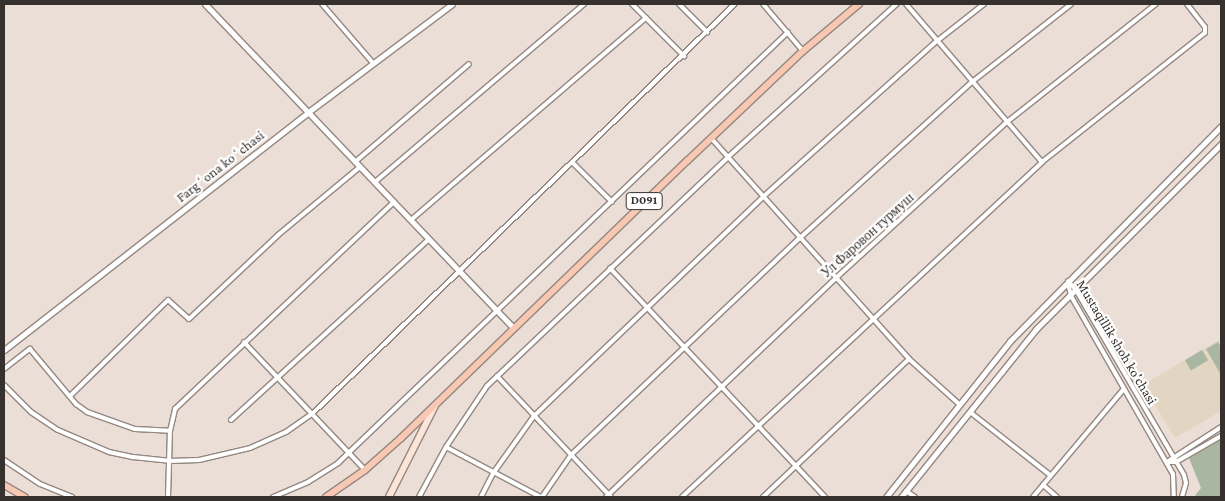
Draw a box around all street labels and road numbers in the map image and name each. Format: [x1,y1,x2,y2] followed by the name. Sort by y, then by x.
[173,126,267,206] street label: Fargʻona koʻchasi
[817,189,917,281] street label: Ул Фаровон турмуш
[625,192,663,210] road number: D091
[1073,277,1161,407] street label: Mustaqillik shoh ko'chasi

